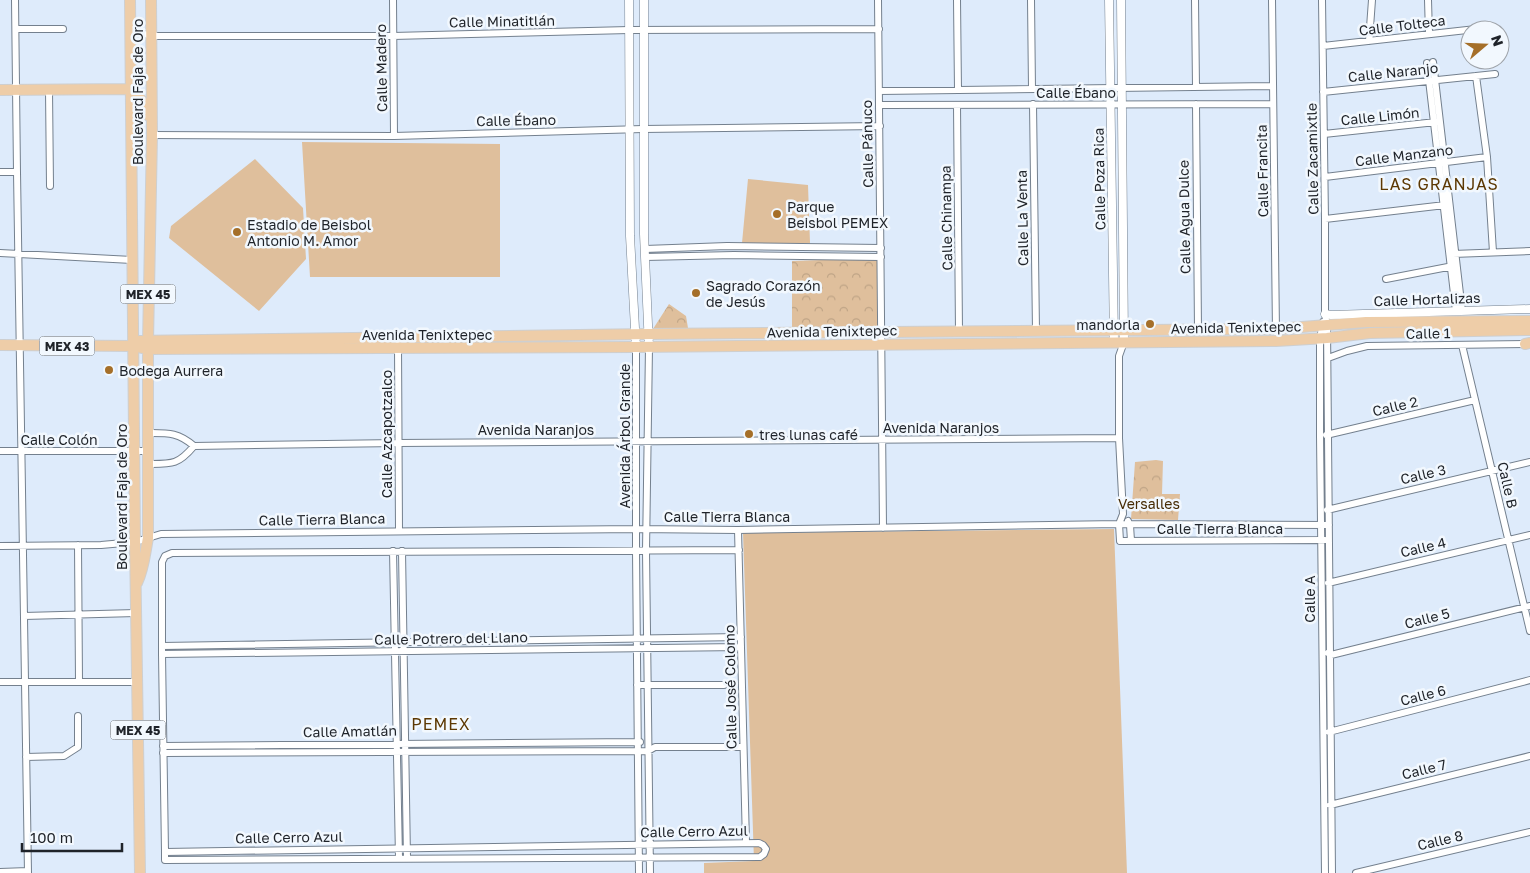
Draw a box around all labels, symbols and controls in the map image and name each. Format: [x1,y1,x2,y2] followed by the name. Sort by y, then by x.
[1358,11,1446,39] street label: Calle Tolteca
[449,12,555,30] street label: Calle Minatitlán
[129,19,146,165] street label: Boulevard Faja de Oro
[1460,20,1510,70] north arrow
[372,24,390,112] street label: Calle Madero
[1488,33,1508,48] text: N
[1347,59,1439,85] street label: Calle Naranjo
[1036,84,1116,101] street label: Calle Ébano
[858,100,876,188] street label: Calle Pánuco
[1303,103,1321,215] street label: Calle Zacamixtle
[1340,103,1420,129] street label: Calle Limón
[476,111,556,129] street label: Calle Ébano
[1253,124,1271,218] street label: Calle Francita
[1090,128,1108,230] street label: Calle Poza Rica
[1354,141,1454,169] street label: Calle Manzano
[1175,160,1193,274] street label: Calle Agua Dulce
[937,165,955,271] street label: Calle Chinampa
[1013,170,1031,266] street label: Calle La Venta
[1379,174,1499,194] district label: LAS GRANJAS
[787,198,888,231] place label: Parque Beisbol PEMEX
[771,208,783,220] marker: Parque Beisbol PEMEX
[247,216,371,249] place label: Estadio de Beisbol Antonio M. Amor
[231,226,243,238] marker: Estadio de Beisbol Antonio M. Amor
[706,277,821,310] place label: Sagrado Corazón de Jesús
[120,284,176,304] road number: MEX 45
[690,287,702,299] marker: Sagrado Corazón de Jesús
[1373,289,1481,309] street label: Calle Hortalizas
[1076,316,1140,333] place label: mandorla
[1171,317,1302,337] street label: Avenida Tenixtepec
[1144,318,1156,330] marker: mandorla
[767,321,898,341] street label: Avenida Tenixtepec
[1406,324,1451,342] street label: Calle 1
[362,326,493,343] street label: Avenida Tenixtepec
[40,336,94,356] road number: MEX 43
[119,362,223,379] place label: Bodega Aurrera
[103,364,115,376] marker: Bodega Aurrera
[616,364,633,508] street label: Avenida Árbol Grande
[378,370,395,498] street label: Calle Azcapotzalco
[1371,393,1419,419] street label: Calle 2
[883,419,999,436] street label: Avenida Naranjos
[478,421,594,438] street label: Avenida Naranjos
[113,424,130,570] street label: Boulevard Faja de Oro
[759,426,858,443] place label: tres lunas café
[743,428,755,440] marker: tres lunas café
[20,431,98,448] street label: Calle Colón
[1494,460,1522,510] street label: Calle B
[1399,461,1447,487] street label: Calle 3
[1118,495,1180,512] park label: Versalles
[664,508,790,525] street label: Calle Tierra Blanca
[259,509,385,529] street label: Calle Tierra Blanca
[1157,520,1283,537] street label: Calle Tierra Blanca
[1398,533,1448,561] street label: Calle 4
[1301,575,1318,623] street label: Calle A
[1403,604,1451,632] street label: Calle 5
[720,625,740,749] street label: Calle José Colomo
[374,628,528,648] street label: Calle Potrero del Llano
[1398,681,1448,709] street label: Calle 6
[411,714,471,734] district label: PEMEX
[110,720,166,740] road number: MEX 45
[303,722,397,740] street label: Calle Amatlán
[1400,755,1448,783] street label: Calle 7
[22,820,122,852] scale bar
[640,822,748,840] street label: Calle Cerro Azul
[1415,826,1465,854] street label: Calle 8
[30,828,73,846] text: 100 m
[235,828,343,846] street label: Calle Cerro Azul

